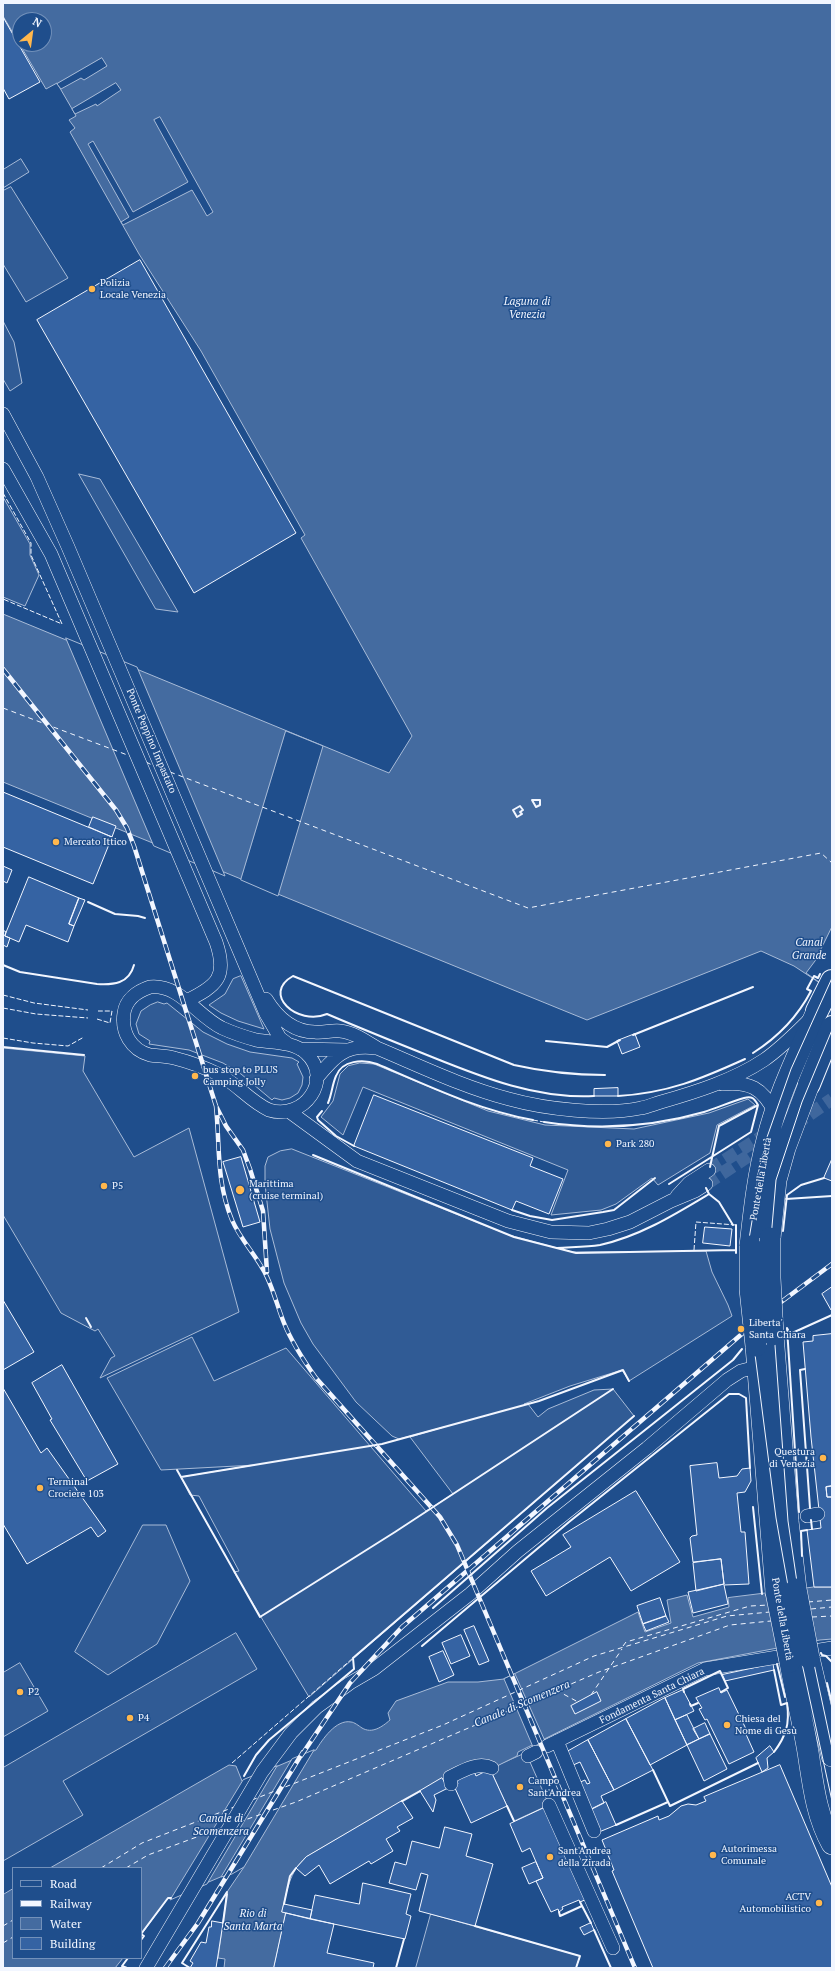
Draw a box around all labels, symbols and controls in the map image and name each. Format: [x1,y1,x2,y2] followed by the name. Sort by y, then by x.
[12,12,52,52] north arrow
[30,14,44,31] text: N
[100,277,166,300] place label: Polizia Locale Venezia
[87,284,97,294] marker: Polizia Locale Venezia
[504,295,550,321] water label: Laguna di Venezia
[124,687,178,795] street label: Ponte Peppino Impastato
[64,836,127,848] place label: Mercato Ittico
[51,837,61,847] marker: Mercato Ittico
[792,936,826,962] water label: Canal Grande
[203,1064,278,1088] place label: bus stop to PLUS Camping Jolly
[190,1071,200,1081] marker: bus stop to PLUS Camping Jolly
[748,1137,774,1221] street label: Ponte della Libertà
[616,1138,654,1150] place label: Park 280
[603,1139,613,1149] marker: Park 280
[249,1178,323,1202] place label: Marittima (cruise terminal)
[112,1180,123,1192] place label: P5
[99,1181,109,1191] marker: P5
[234,1184,246,1196] marker: Marittima (cruise terminal)
[749,1317,806,1340] place label: Liberta' Santa Chiara
[736,1324,746,1334] marker: Liberta' Santa Chiara
[769,1446,815,1470] place label: Questura di Venezia
[818,1453,828,1463] marker: Questura di Venezia
[48,1476,104,1500] place label: Terminal Crociere 103
[35,1483,45,1493] marker: Terminal Crociere 103
[769,1577,795,1661] street label: Ponte della Libertà
[598,1665,706,1727] street label: Fondamenta Santa Chiara
[472,1678,572,1730] water label: Canale di Scomenzera
[28,1686,39,1698] place label: P2
[15,1687,25,1697] marker: P2
[138,1712,149,1724] place label: P4
[125,1713,135,1723] marker: P4
[735,1713,797,1736] place label: Chiesa del Nome di Gesù
[722,1720,732,1730] marker: Chiesa del Nome di Gesù
[528,1775,581,1798] place label: Campo Sant'Andrea
[515,1782,525,1792] marker: Campo Sant'Andrea
[193,1812,249,1838] water label: Canale di Scomenzera
[721,1843,777,1866] place label: Autorimessa Comunale
[558,1845,611,1868] place label: Sant'Andrea della Zirada
[708,1850,718,1860] marker: Autorimessa Comunale
[545,1852,555,1862] marker: Sant'Andrea della Zirada
[12,1867,142,1959] legend
[50,1876,77,1891] text: Road
[739,1891,811,1914] place label: ACTV Automobilistico
[50,1896,92,1911] text: Railway
[814,1898,824,1908] marker: ACTV Automobilistico
[223,1907,283,1933] water label: Rio di Santa Marta
[50,1916,82,1931] text: Water
[50,1936,95,1951] text: Building

